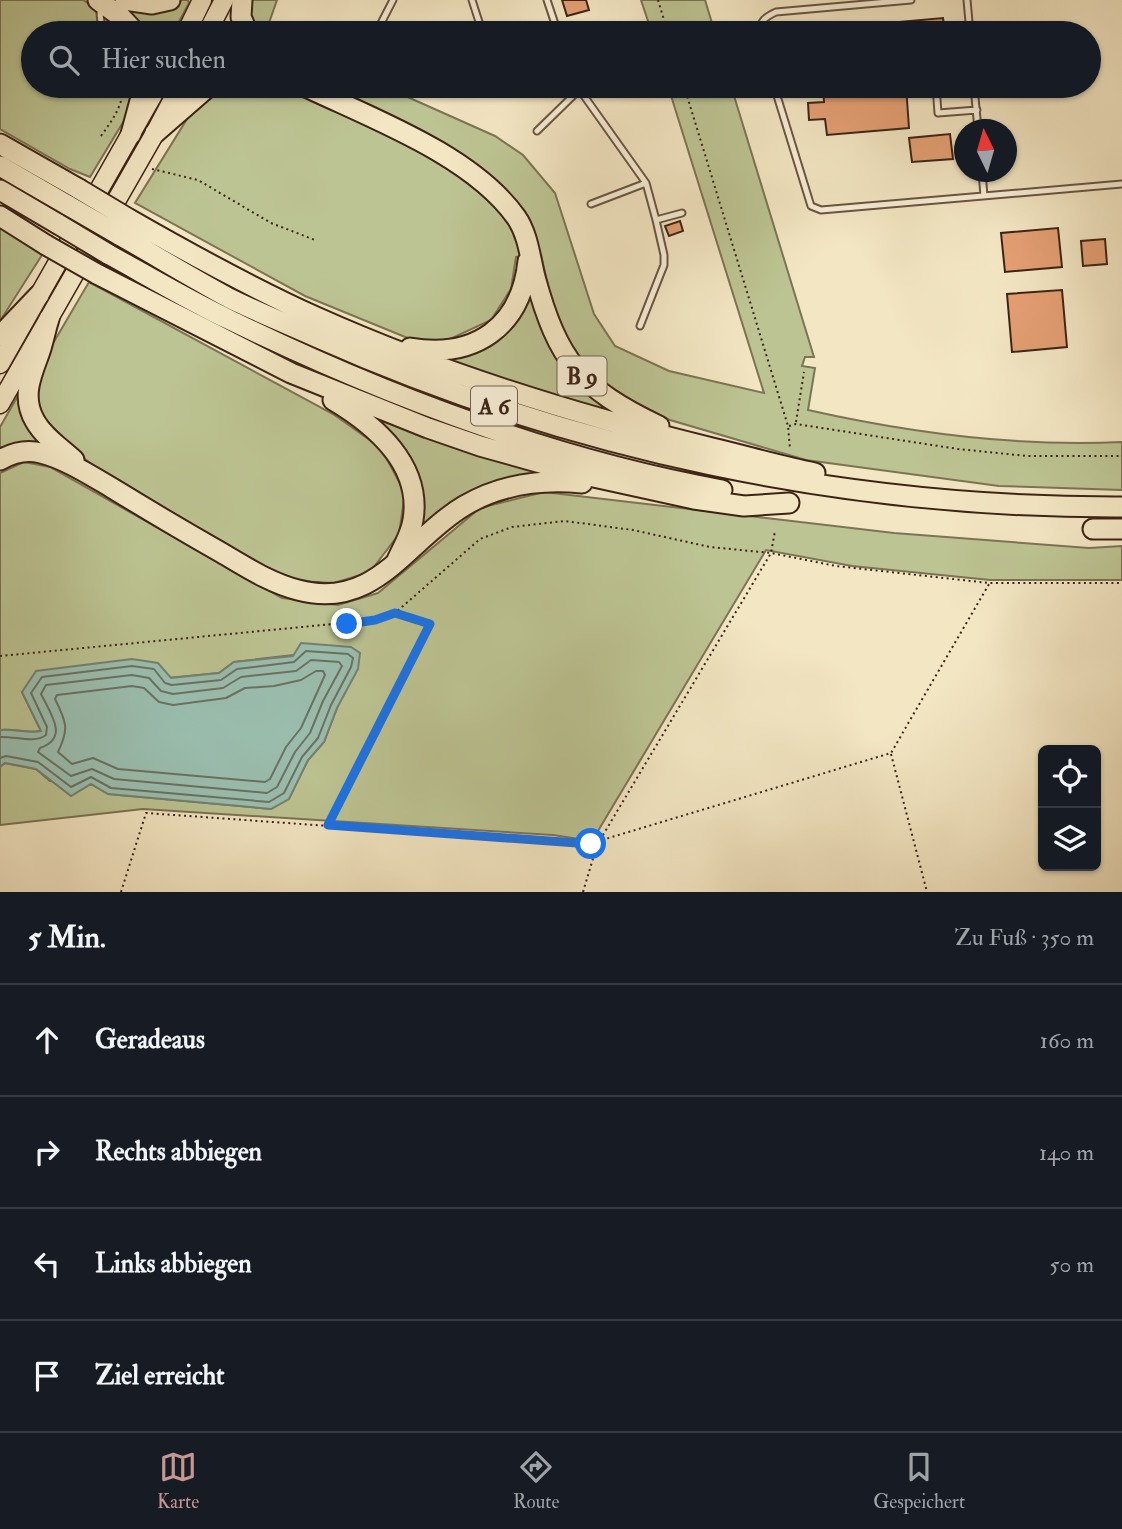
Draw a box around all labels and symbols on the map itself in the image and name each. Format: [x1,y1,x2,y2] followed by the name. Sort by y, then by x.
[954,119,1017,182] north arrow
[558,356,606,396] road number: B 9
[471,386,517,426] road number: A 6
[331,608,362,639] route end
[575,828,606,859] route start

